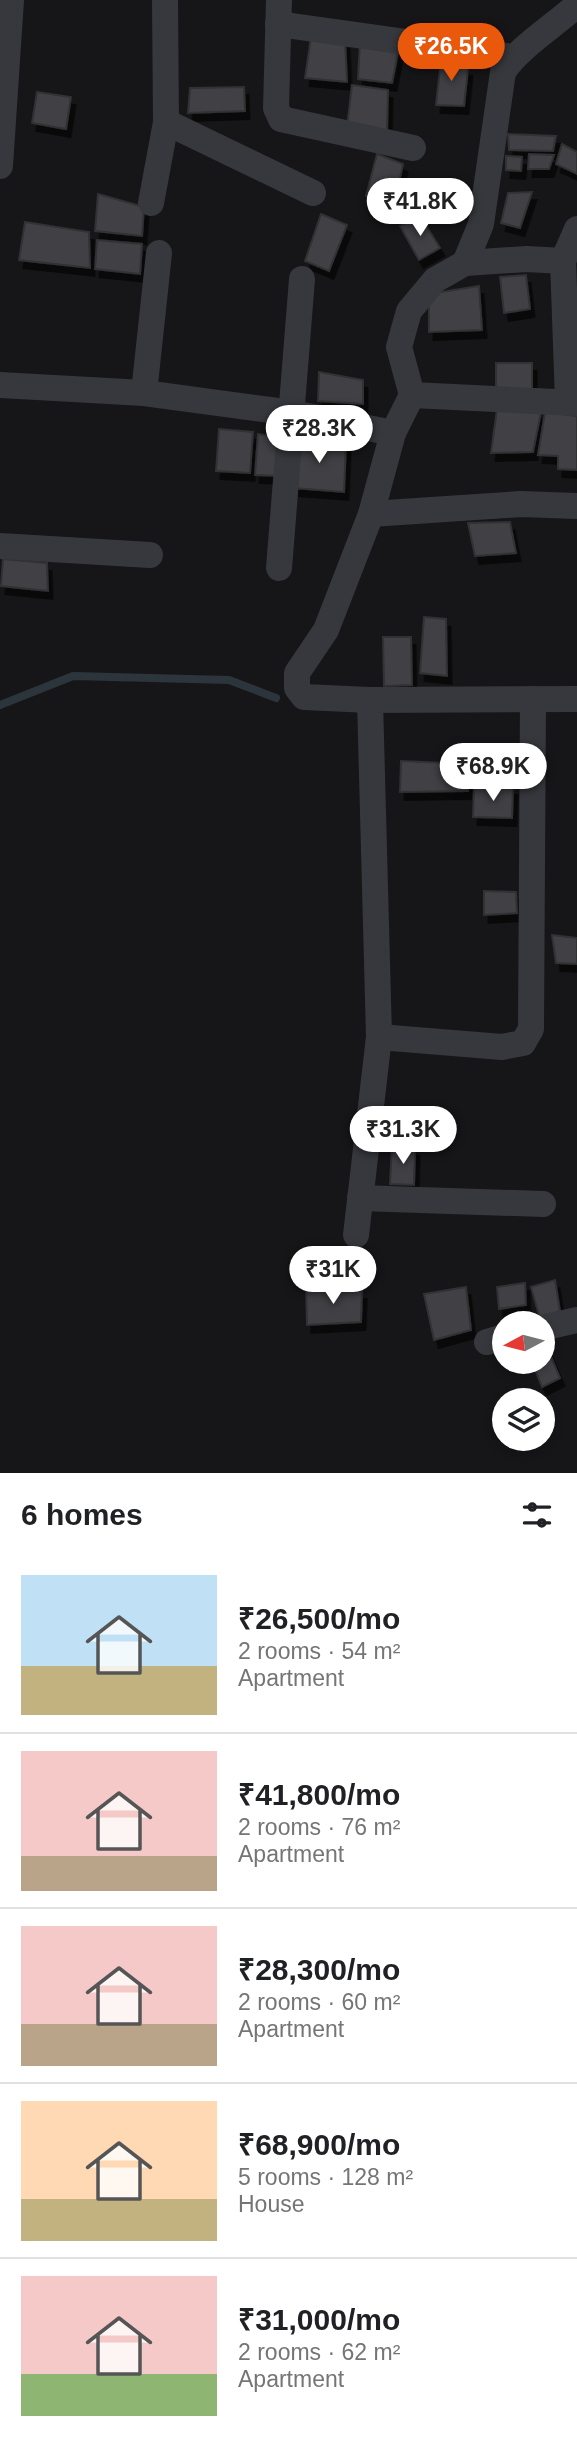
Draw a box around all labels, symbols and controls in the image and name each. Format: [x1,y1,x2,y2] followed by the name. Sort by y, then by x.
[394,24,508,83] pin: ₹26.5K
[414,33,488,59] text: ₹26.5K
[363,178,477,238] pin: ₹41.8K
[383,188,457,214] text: ₹41.8K
[262,406,376,465] pin: ₹28.3K
[282,415,356,441] text: ₹28.3K
[436,744,550,803] pin: ₹68.9K
[456,753,530,779] text: ₹68.9K
[346,1106,460,1166] pin: ₹31.3K
[366,1116,440,1142] text: ₹31.3K
[292,1246,374,1306] pin: ₹31K
[305,1256,361,1282] text: ₹31K
[492,1311,555,1374] north arrow
[492,1311,555,1451] map controls
[492,1388,555,1451] button: layers
[518,1496,556,1534] icon: filters
[21,1498,143,1531] text: 6 homes
[238,1602,400,1635] text: ₹26,500/mo
[77,1603,161,1687] icon: home
[238,1638,400,1664] text: 2 rooms · 54 m²
[238,1665,344,1691] text: Apartment
[238,1778,400,1811] text: ₹41,800/mo
[77,1779,161,1863] icon: home
[238,1814,400,1840] text: 2 rooms · 76 m²
[238,1841,344,1867] text: Apartment
[238,1953,400,1986] text: ₹28,300/mo
[77,1954,161,2038] icon: home
[238,1989,400,2015] text: 2 rooms · 60 m²
[238,2016,344,2042] text: Apartment
[238,2128,400,2161] text: ₹68,900/mo
[77,2129,161,2213] icon: home
[238,2164,413,2190] text: 5 rooms · 128 m²
[238,2191,304,2217] text: House
[238,2303,400,2336] text: ₹31,000/mo
[77,2304,161,2388] icon: home
[238,2339,400,2365] text: 2 rooms · 62 m²
[238,2366,344,2392] text: Apartment

